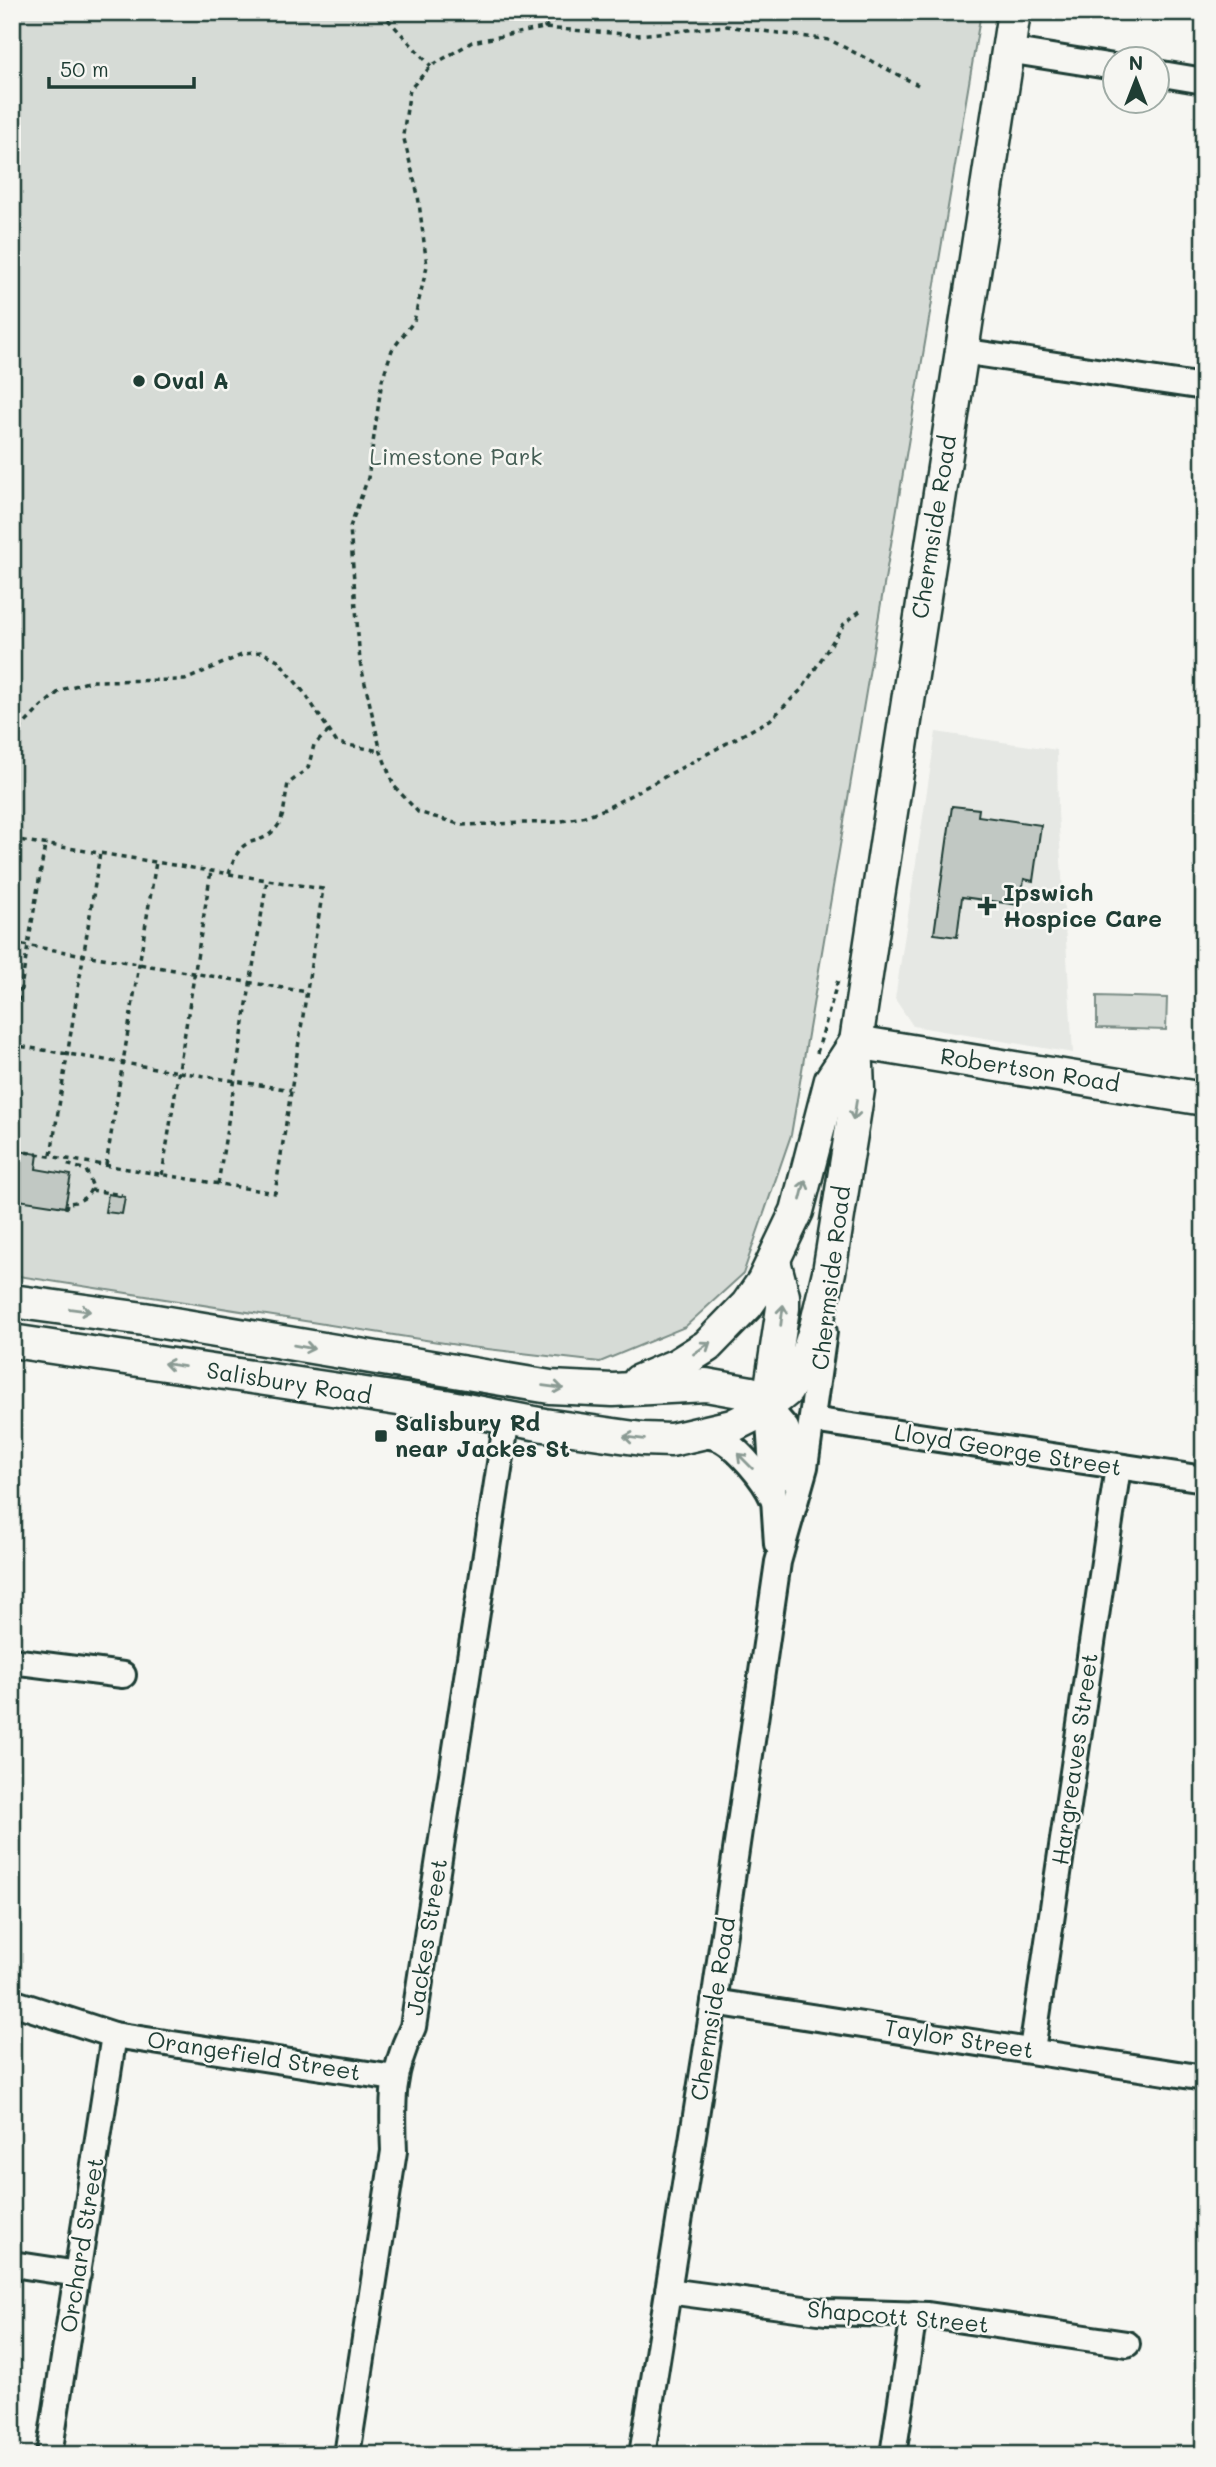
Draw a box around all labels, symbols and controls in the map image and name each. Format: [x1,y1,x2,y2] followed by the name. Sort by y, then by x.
[49,46,194,90] scale bar
[1100,46,1170,116] north arrow
[1129,50,1143,75] text: N
[60,55,109,82] text: 50 m
[153,365,229,395] place label: Oval A
[131,373,147,389] marker: Oval A
[904,433,962,621] street label: Chermside Road
[369,441,543,471] park label: Limestone Park
[1003,877,1162,933] place label: Ipswich Hospice Care
[977,896,997,916] marker: Ipswich Hospice Care
[938,1040,1122,1098] street label: Robertson Road
[848,1098,861,1121] one-way arrow
[797,1179,810,1201] one-way arrow
[804,1184,856,1372] street label: Chermside Road
[68,1304,91,1317] one-way arrow
[775,1305,788,1327] one-way arrow
[292,1340,315,1354] one-way arrow
[692,1341,711,1355] one-way arrow
[204,1354,374,1410] street label: Salisbury Road
[163,1358,185,1371] one-way arrow
[541,1381,564,1394] one-way arrow
[395,1407,570,1463] place label: Salisbury Rd near Jackes St
[892,1416,1124,1482] street label: Lloyd George Street
[373,1428,389,1444] marker: Salisbury Rd near Jackes St
[623,1431,645,1444] one-way arrow
[736,1453,753,1470] one-way arrow
[1044,1651,1104,1867] street label: Hargreaves Street
[399,1856,453,2018] street label: Jackes Street
[683,1915,741,2103] street label: Chermside Road
[882,2011,1036,2065] street label: Taylor Street
[145,2023,363,2087] street label: Orangefield Street
[52,2155,110,2335] street label: Orchard Street
[806,2293,990,2339] street label: Shapcott Street

